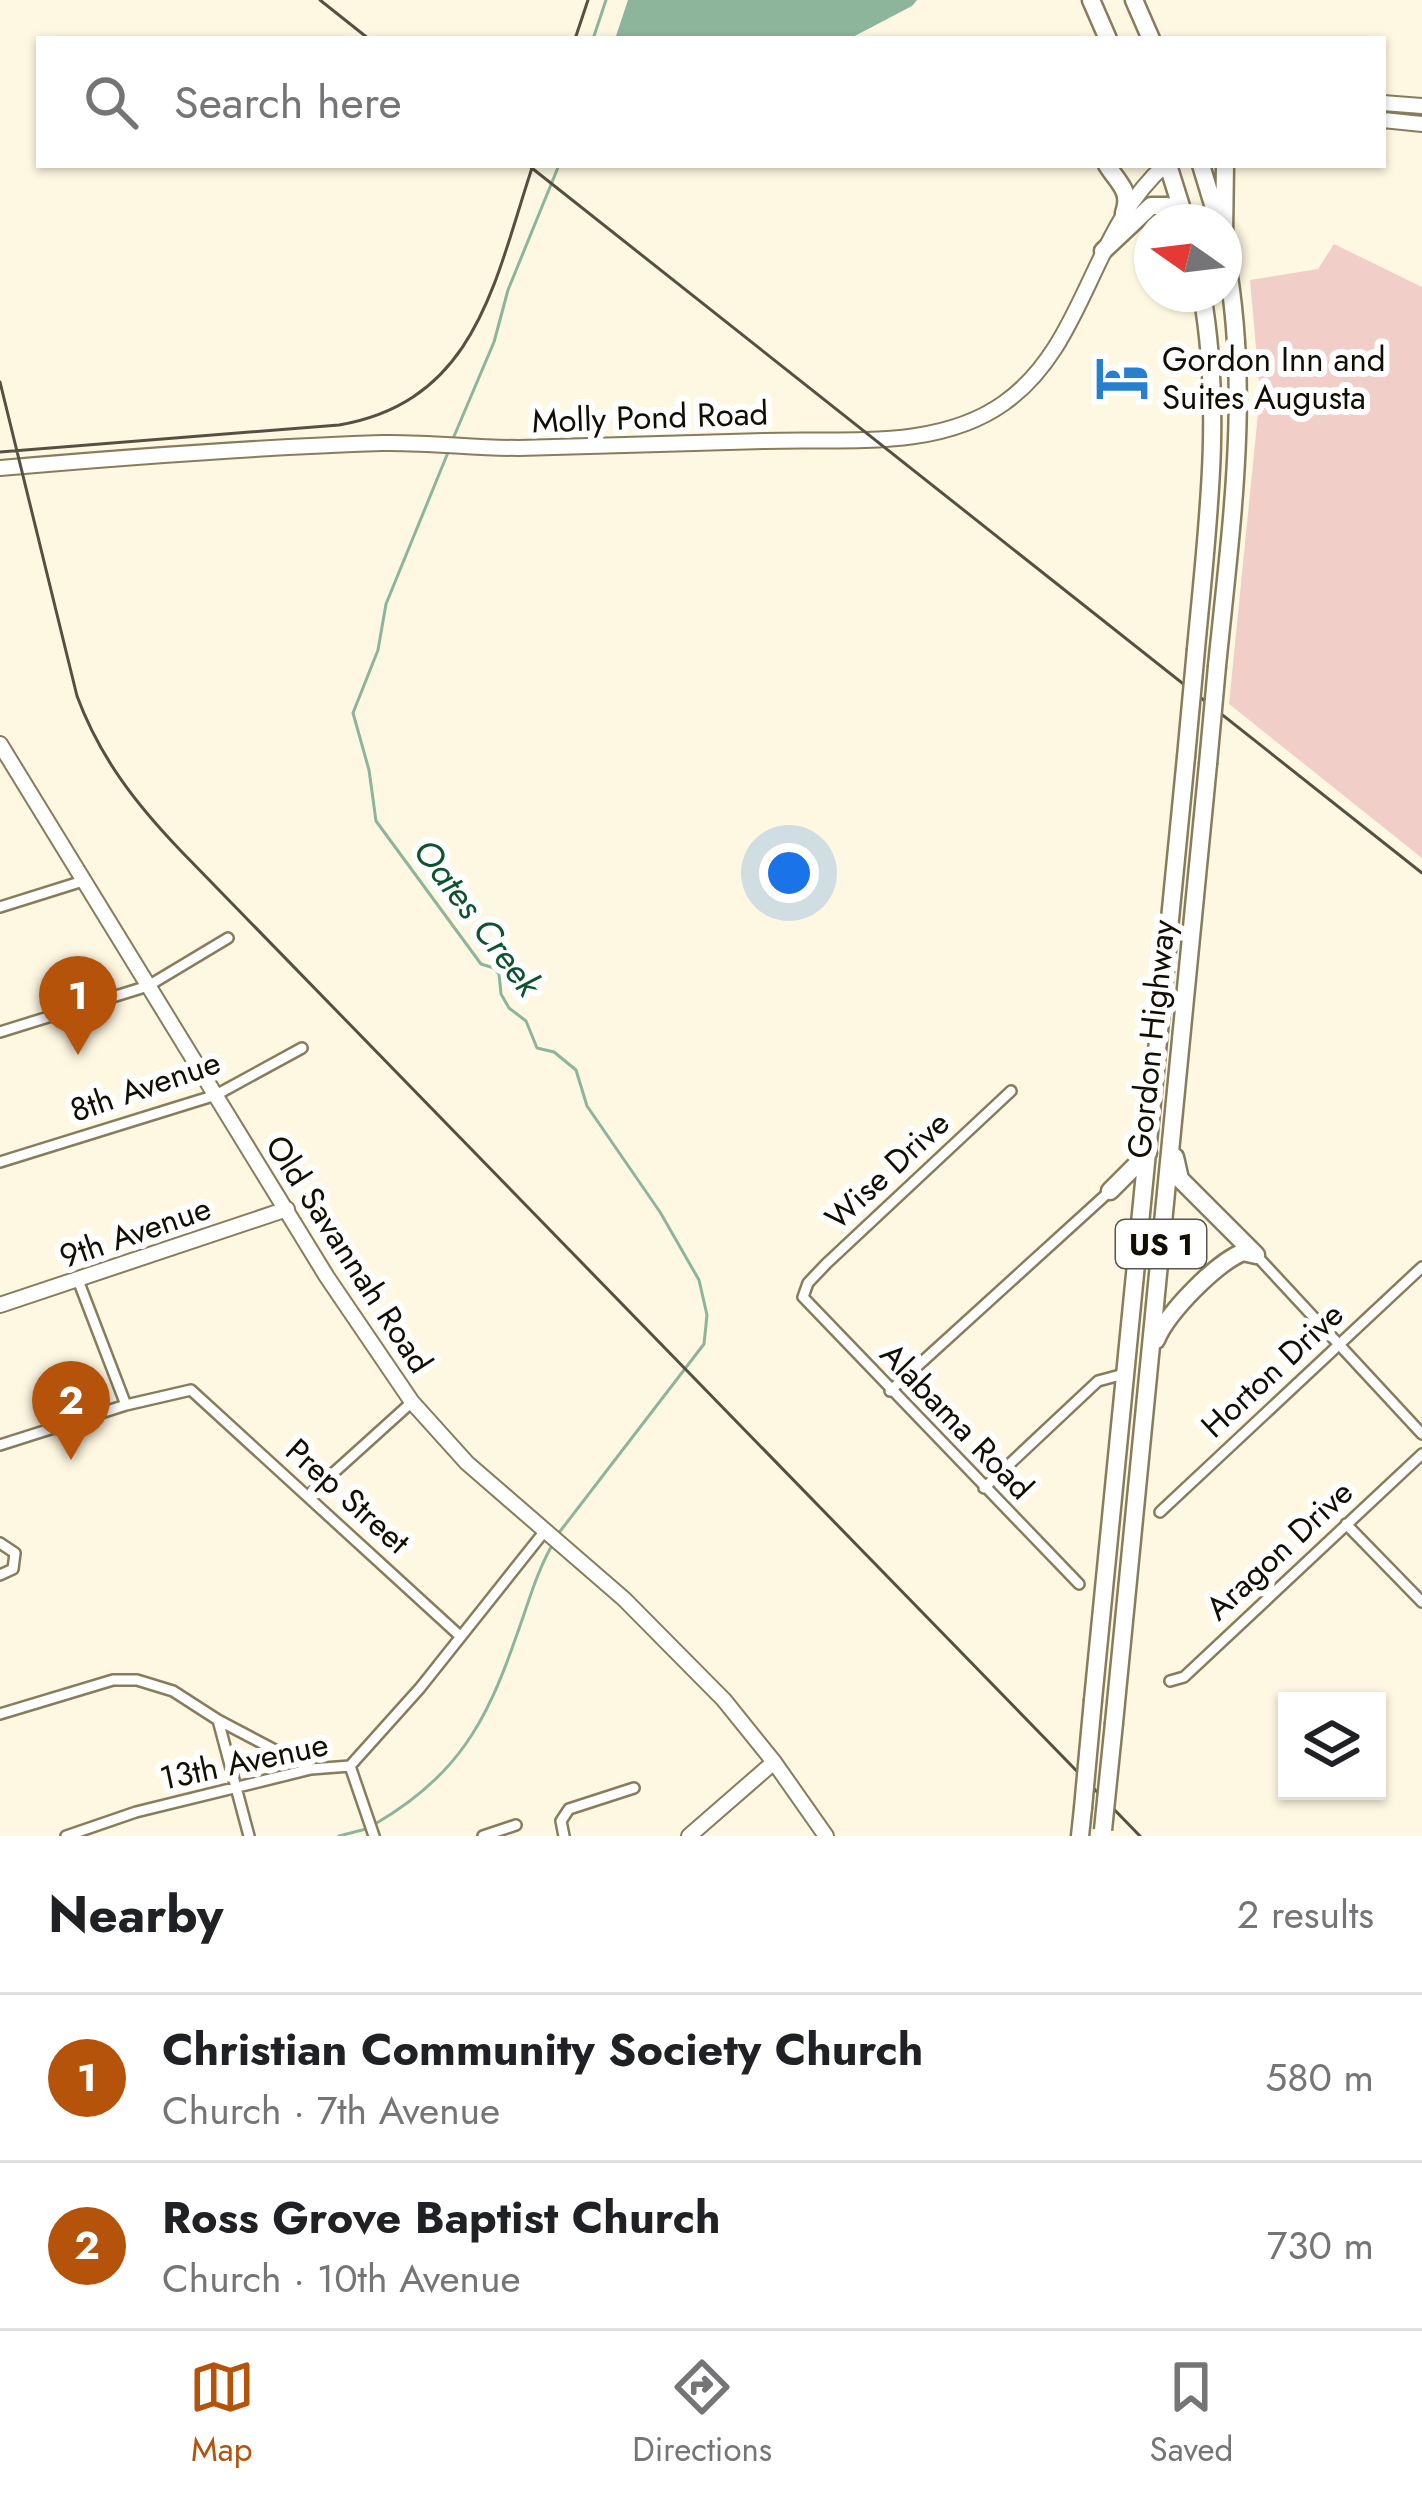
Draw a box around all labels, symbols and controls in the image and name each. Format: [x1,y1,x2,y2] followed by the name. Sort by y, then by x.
[36,36,1386,168] search box
[78,69,144,135] icon: search
[174,70,402,135] text: Search here
[1134,204,1242,312] north arrow
[1162,336,1386,421] place label: Gordon Inn and Suites Augusta
[1093,349,1151,407] hotel icon: Gordon Inn and Suites Augusta
[531,389,769,445] street label: Molly Pond Road
[401,827,556,1008] water label: Oates Creek
[759,843,819,903] your location
[1115,917,1187,1161] street label: Gordon Highway
[39,956,117,1055] pin: 1
[64,1038,226,1134] street label: 8th Avenue
[814,1100,960,1240] street label: Wise Drive
[254,1126,444,1382] street label: Old Savannah Road
[53,1184,217,1280] street label: 9th Avenue
[1116,1220,1206,1268] road number: US 1
[1190,1292,1354,1448] street label: Horton Drive
[870,1332,1044,1510] street label: Alabama Road
[32,1361,110,1460] pin: 2
[276,1427,421,1565] street label: Prep Street
[1195,1469,1363,1631] street label: Aragon Drive
[1278,1692,1386,1800] map controls
[1278,1692,1386,1800] button: layers
[156,1720,332,1802] street label: 13th Avenue
[48,1877,223,1951] text: Nearby
[1237,1886,1374,1943] text: 2 results
[162,2017,923,2082] text: Christian Community Society Church
[77,2049,97,2106] text: 1
[1265,2049,1374,2106] text: 580 m
[162,2082,500,2139] text: Church · 7th Avenue
[162,2185,721,2250] text: Ross Grove Baptist Church
[74,2217,100,2274] text: 2
[1267,2217,1374,2274] text: 730 m
[162,2250,521,2307] text: Church · 10th Avenue
[189,2354,255,2473] tab: Map
[632,2354,772,2473] tab: Directions
[1150,2354,1233,2473] tab: Saved

